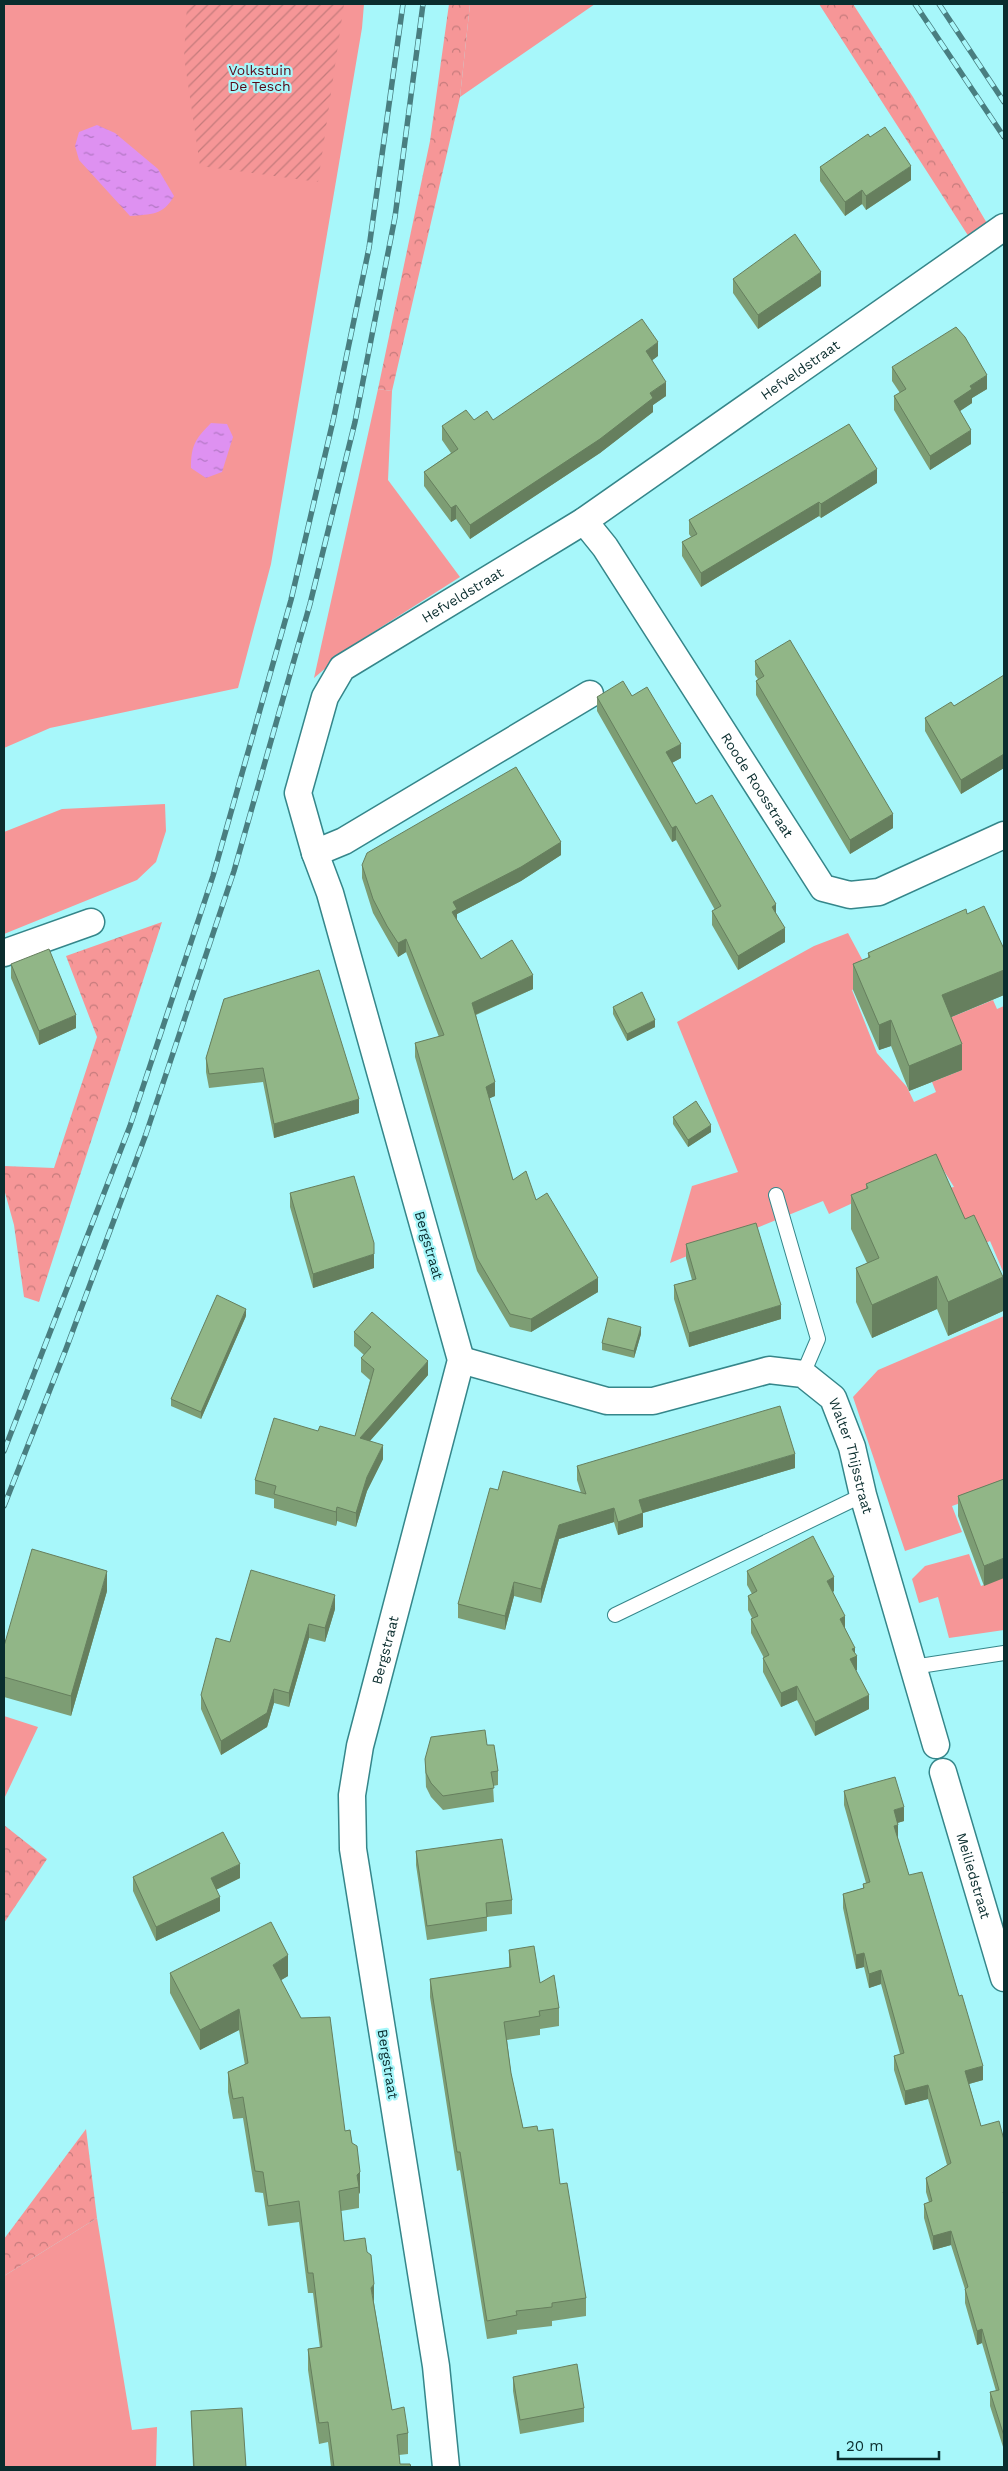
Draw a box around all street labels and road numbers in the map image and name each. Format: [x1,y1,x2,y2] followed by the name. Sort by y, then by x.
[758,337,843,403] street label: Hefveldstraat
[419,564,506,626] street label: Hefveldstraat
[718,730,797,841] street label: Roode Roosstraat
[412,1209,446,1281] street label: Bergstraat
[826,1395,876,1516] street label: Walter Thijsstraat
[368,1614,402,1686] street label: Bergstraat
[953,1831,994,1921] street label: Meiliedstraat
[375,2028,401,2100] street label: Bergstraat

